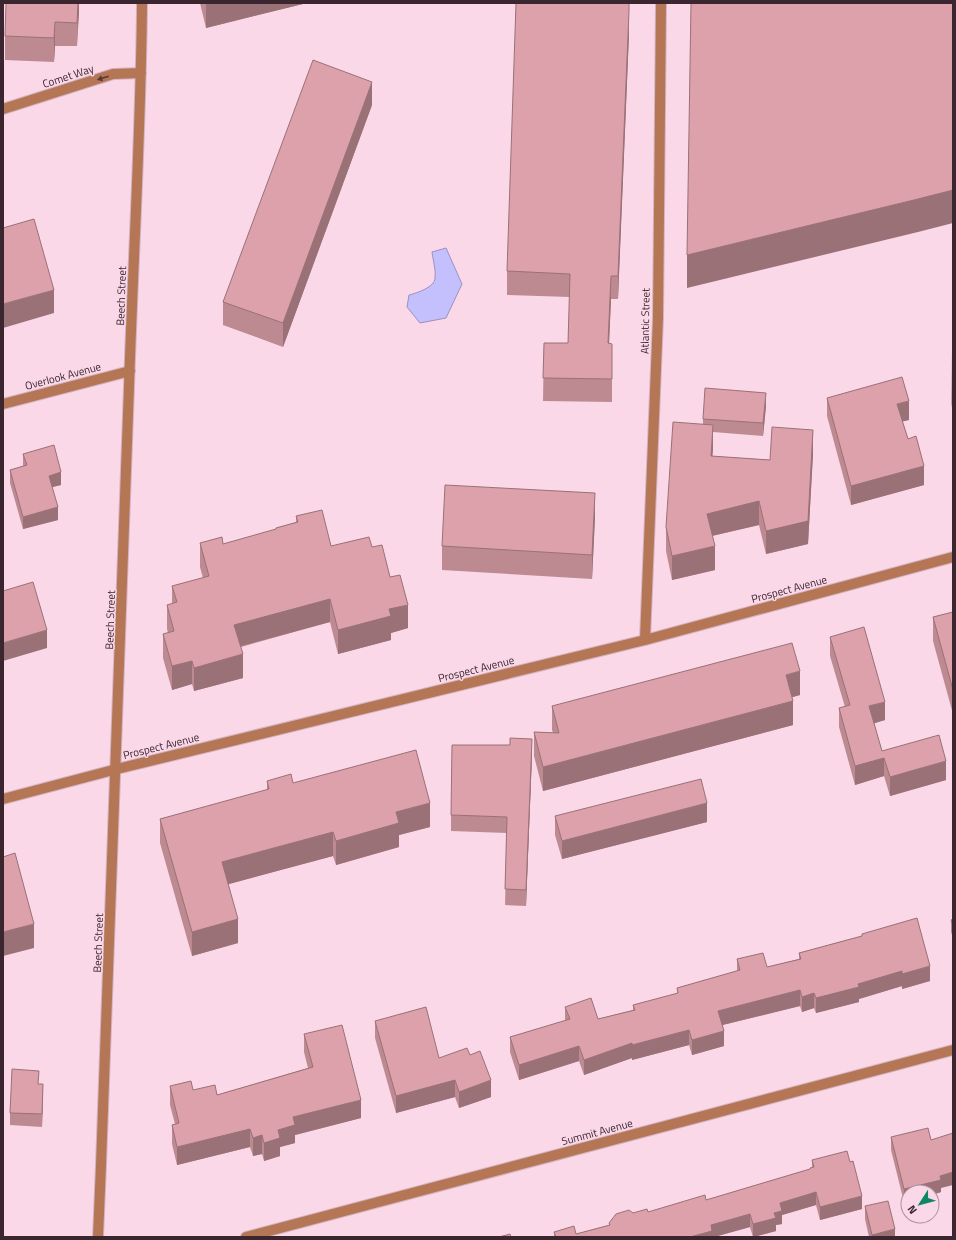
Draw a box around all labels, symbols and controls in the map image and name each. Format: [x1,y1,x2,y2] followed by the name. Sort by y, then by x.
[40,60,96,92] street label: Comet Way
[97,75,109,81] one-way arrow
[112,266,130,326] street label: Beech Street
[636,288,654,354] street label: Atlantic Street
[23,358,103,394] street label: Overlook Avenue
[749,571,829,607] street label: Prospect Avenue
[101,590,119,650] street label: Beech Street
[436,652,516,686] street label: Prospect Avenue
[121,729,201,763] street label: Prospect Avenue
[89,913,107,973] street label: Beech Street
[560,1115,635,1149] street label: Summit Avenue
[900,1184,940,1224] north arrow
[903,1202,921,1218] text: N

